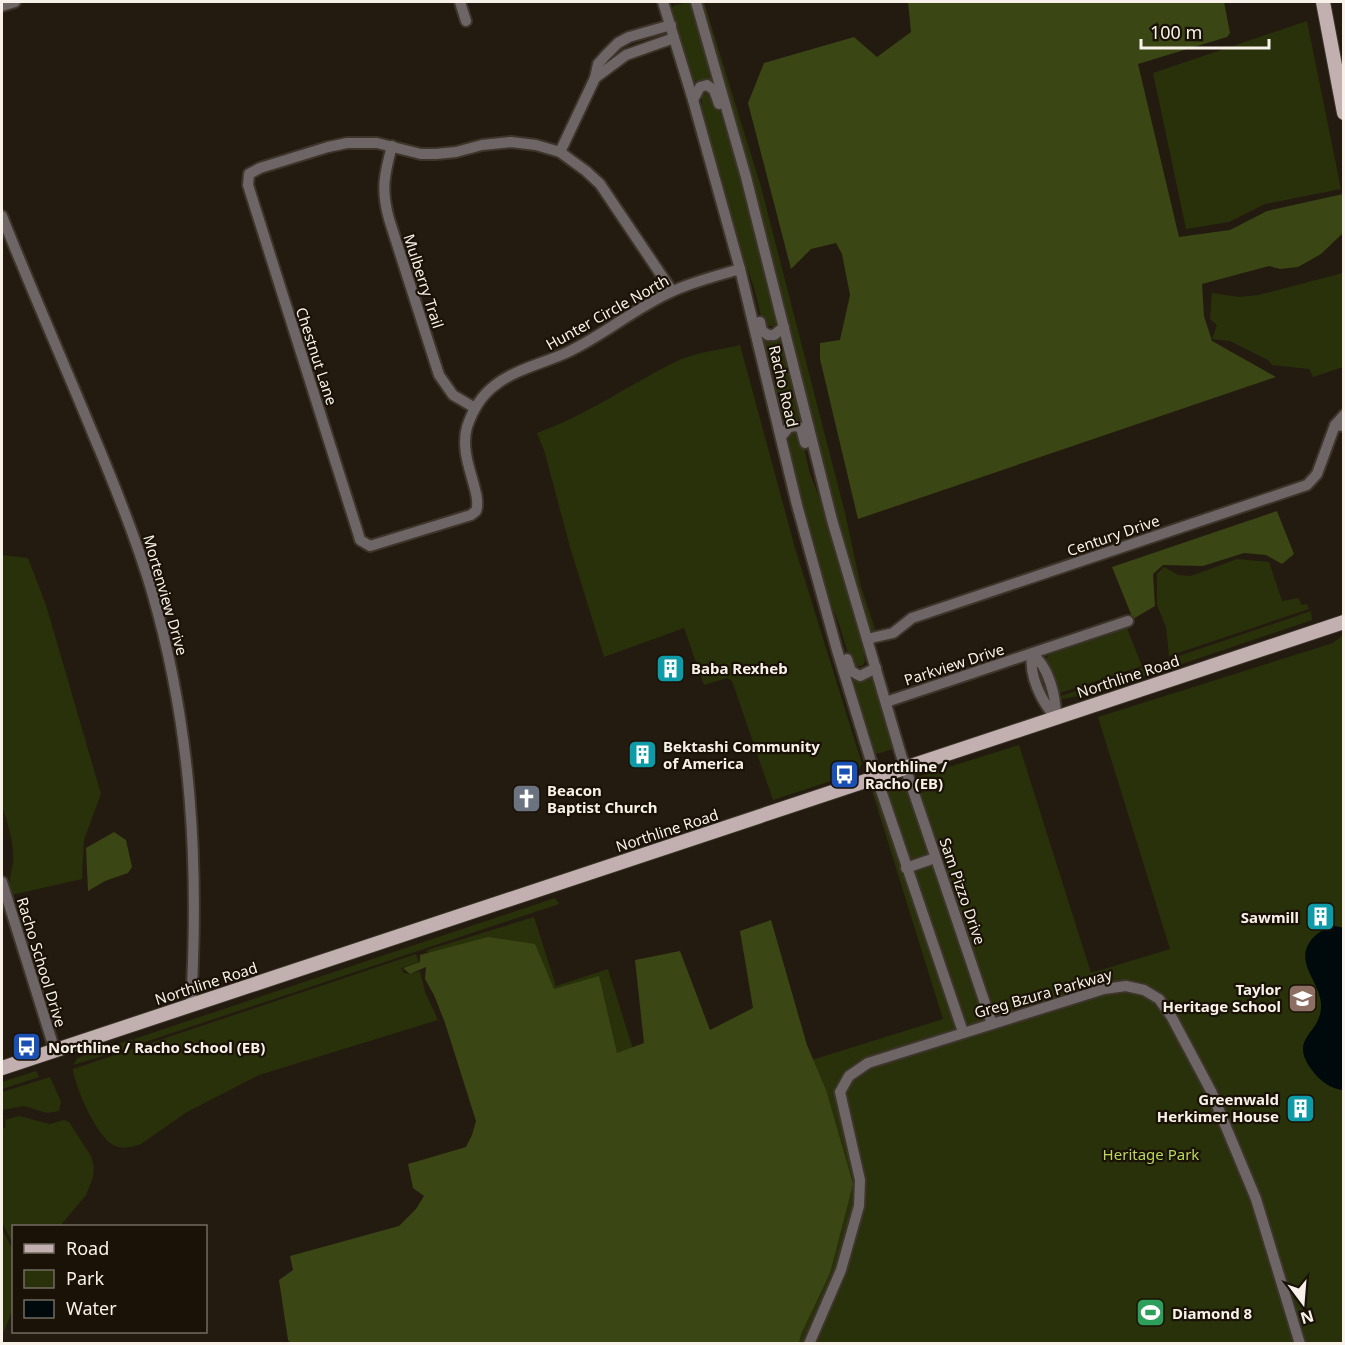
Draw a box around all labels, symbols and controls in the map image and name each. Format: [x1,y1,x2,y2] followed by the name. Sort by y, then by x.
[1141,12,1268,50] scale bar
[1150,20,1202,44] text: 100 m
[399,231,449,331] street label: Mulberry Trail
[542,270,672,354] street label: Hunter Circle North
[292,305,342,407] street label: Chestnut Lane
[765,343,803,429] street label: Racho Road
[1064,510,1162,560] street label: Century Drive
[139,532,193,658] street label: Mortenview Drive
[901,638,1007,690] street label: Parkview Drive
[1074,650,1182,702] street label: Northline Road
[654,652,686,684] building icon: Baba Rexheb
[691,658,788,678] place label: Baba Rexheb
[663,736,820,773] place label: Bektashi Community of America
[626,739,658,771] building icon: Bektashi Community of America
[865,756,948,793] place label: Northline / Racho (EB)
[828,759,860,791] bus stop icon: Northline / Racho (EB)
[547,780,657,817] place label: Beacon Baptist Church
[510,783,542,815] church icon: Beacon Baptist Church
[613,804,721,856] street label: Northline Road
[935,835,991,947] street label: Sam Pizzo Drive
[13,895,71,1029] street label: Racho School Drive
[1304,901,1336,933] building icon: Sawmill
[1241,907,1299,927] place label: Sawmill
[152,957,260,1009] street label: Northline Road
[972,964,1114,1022] street label: Greg Bzura Parkway
[1163,979,1281,1016] place label: Taylor Heritage School
[1286,982,1318,1014] school or university icon: Taylor Heritage School
[11,1031,43,1063] bus stop icon: Northline / Racho School (EB)
[48,1037,265,1057] place label: Northline / Racho School (EB)
[1157,1089,1279,1126] place label: Greenwald Herkimer House
[1284,1092,1316,1124] building icon: Greenwald Herkimer House
[1103,1144,1199,1164] park label: Heritage Park
[12,1225,207,1333] legend
[66,1236,109,1260] text: Road
[66,1266,104,1290] text: Park
[1273,1273,1333,1333] north arrow
[66,1296,117,1320] text: Water
[1135,1297,1167,1329] sports icon: Diamond 8
[1172,1303,1253,1323] place label: Diamond 8
[1298,1305,1316,1330] text: N

